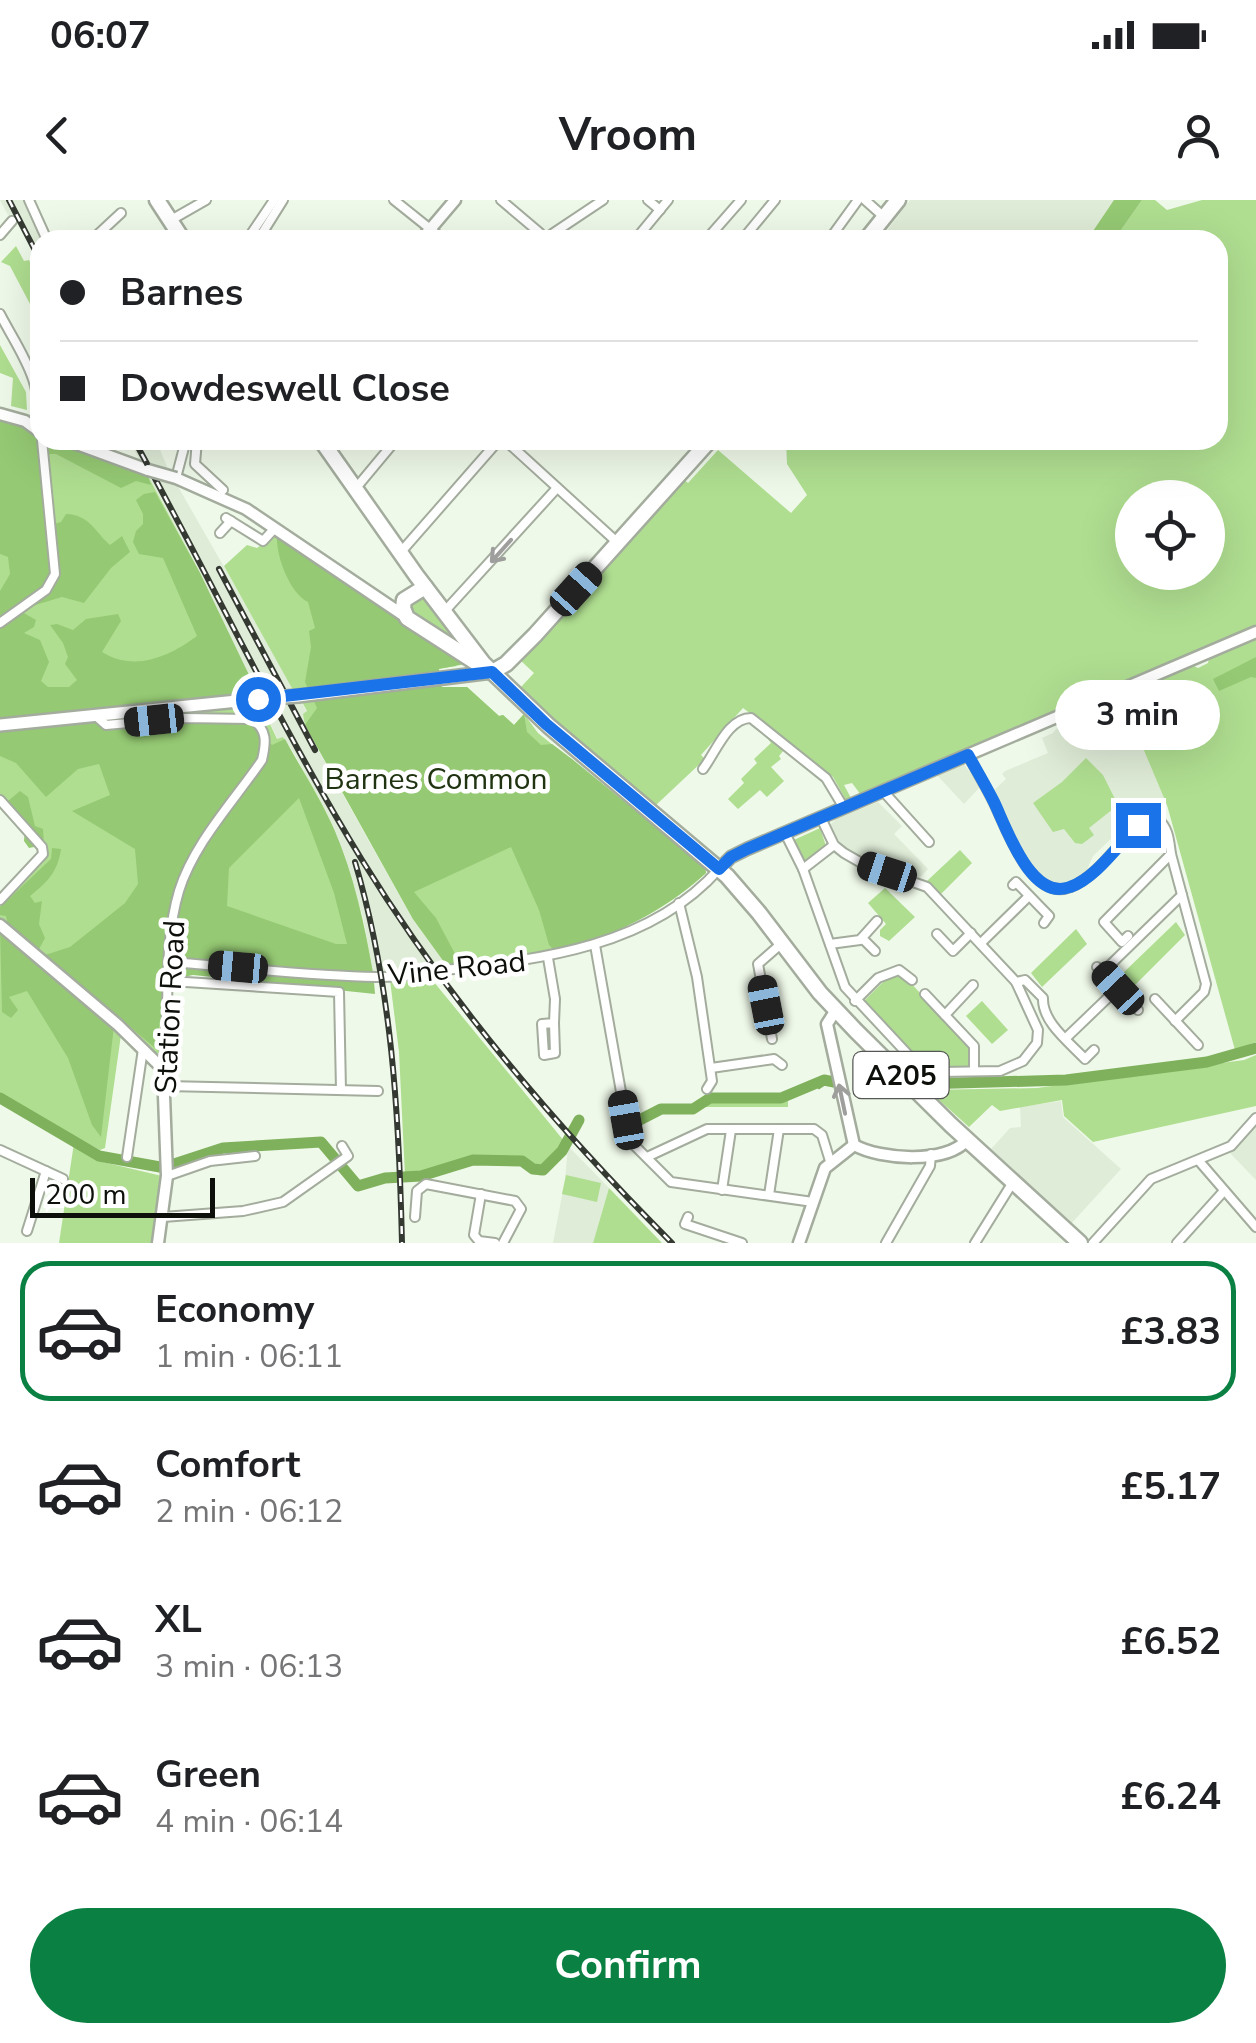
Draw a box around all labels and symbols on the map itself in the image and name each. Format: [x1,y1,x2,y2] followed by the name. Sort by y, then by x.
[490,538,513,563] one-way arrow
[545,557,607,621] car
[236,677,281,722] route start
[1056,680,1220,750] callout: 3 min
[123,702,185,738] car
[325,759,547,800] park label: Barnes Common
[1116,803,1161,848] route end
[854,848,920,896] car
[145,919,196,1095] street label: Station Road
[385,941,528,996] street label: Vine Road
[207,949,269,985] car
[1087,956,1149,1020] car
[746,973,786,1037] car
[854,1052,948,1098] road number: A205
[832,1084,851,1116] one-way arrow
[606,1088,646,1152] car
[30,1173,215,1218] scale bar

